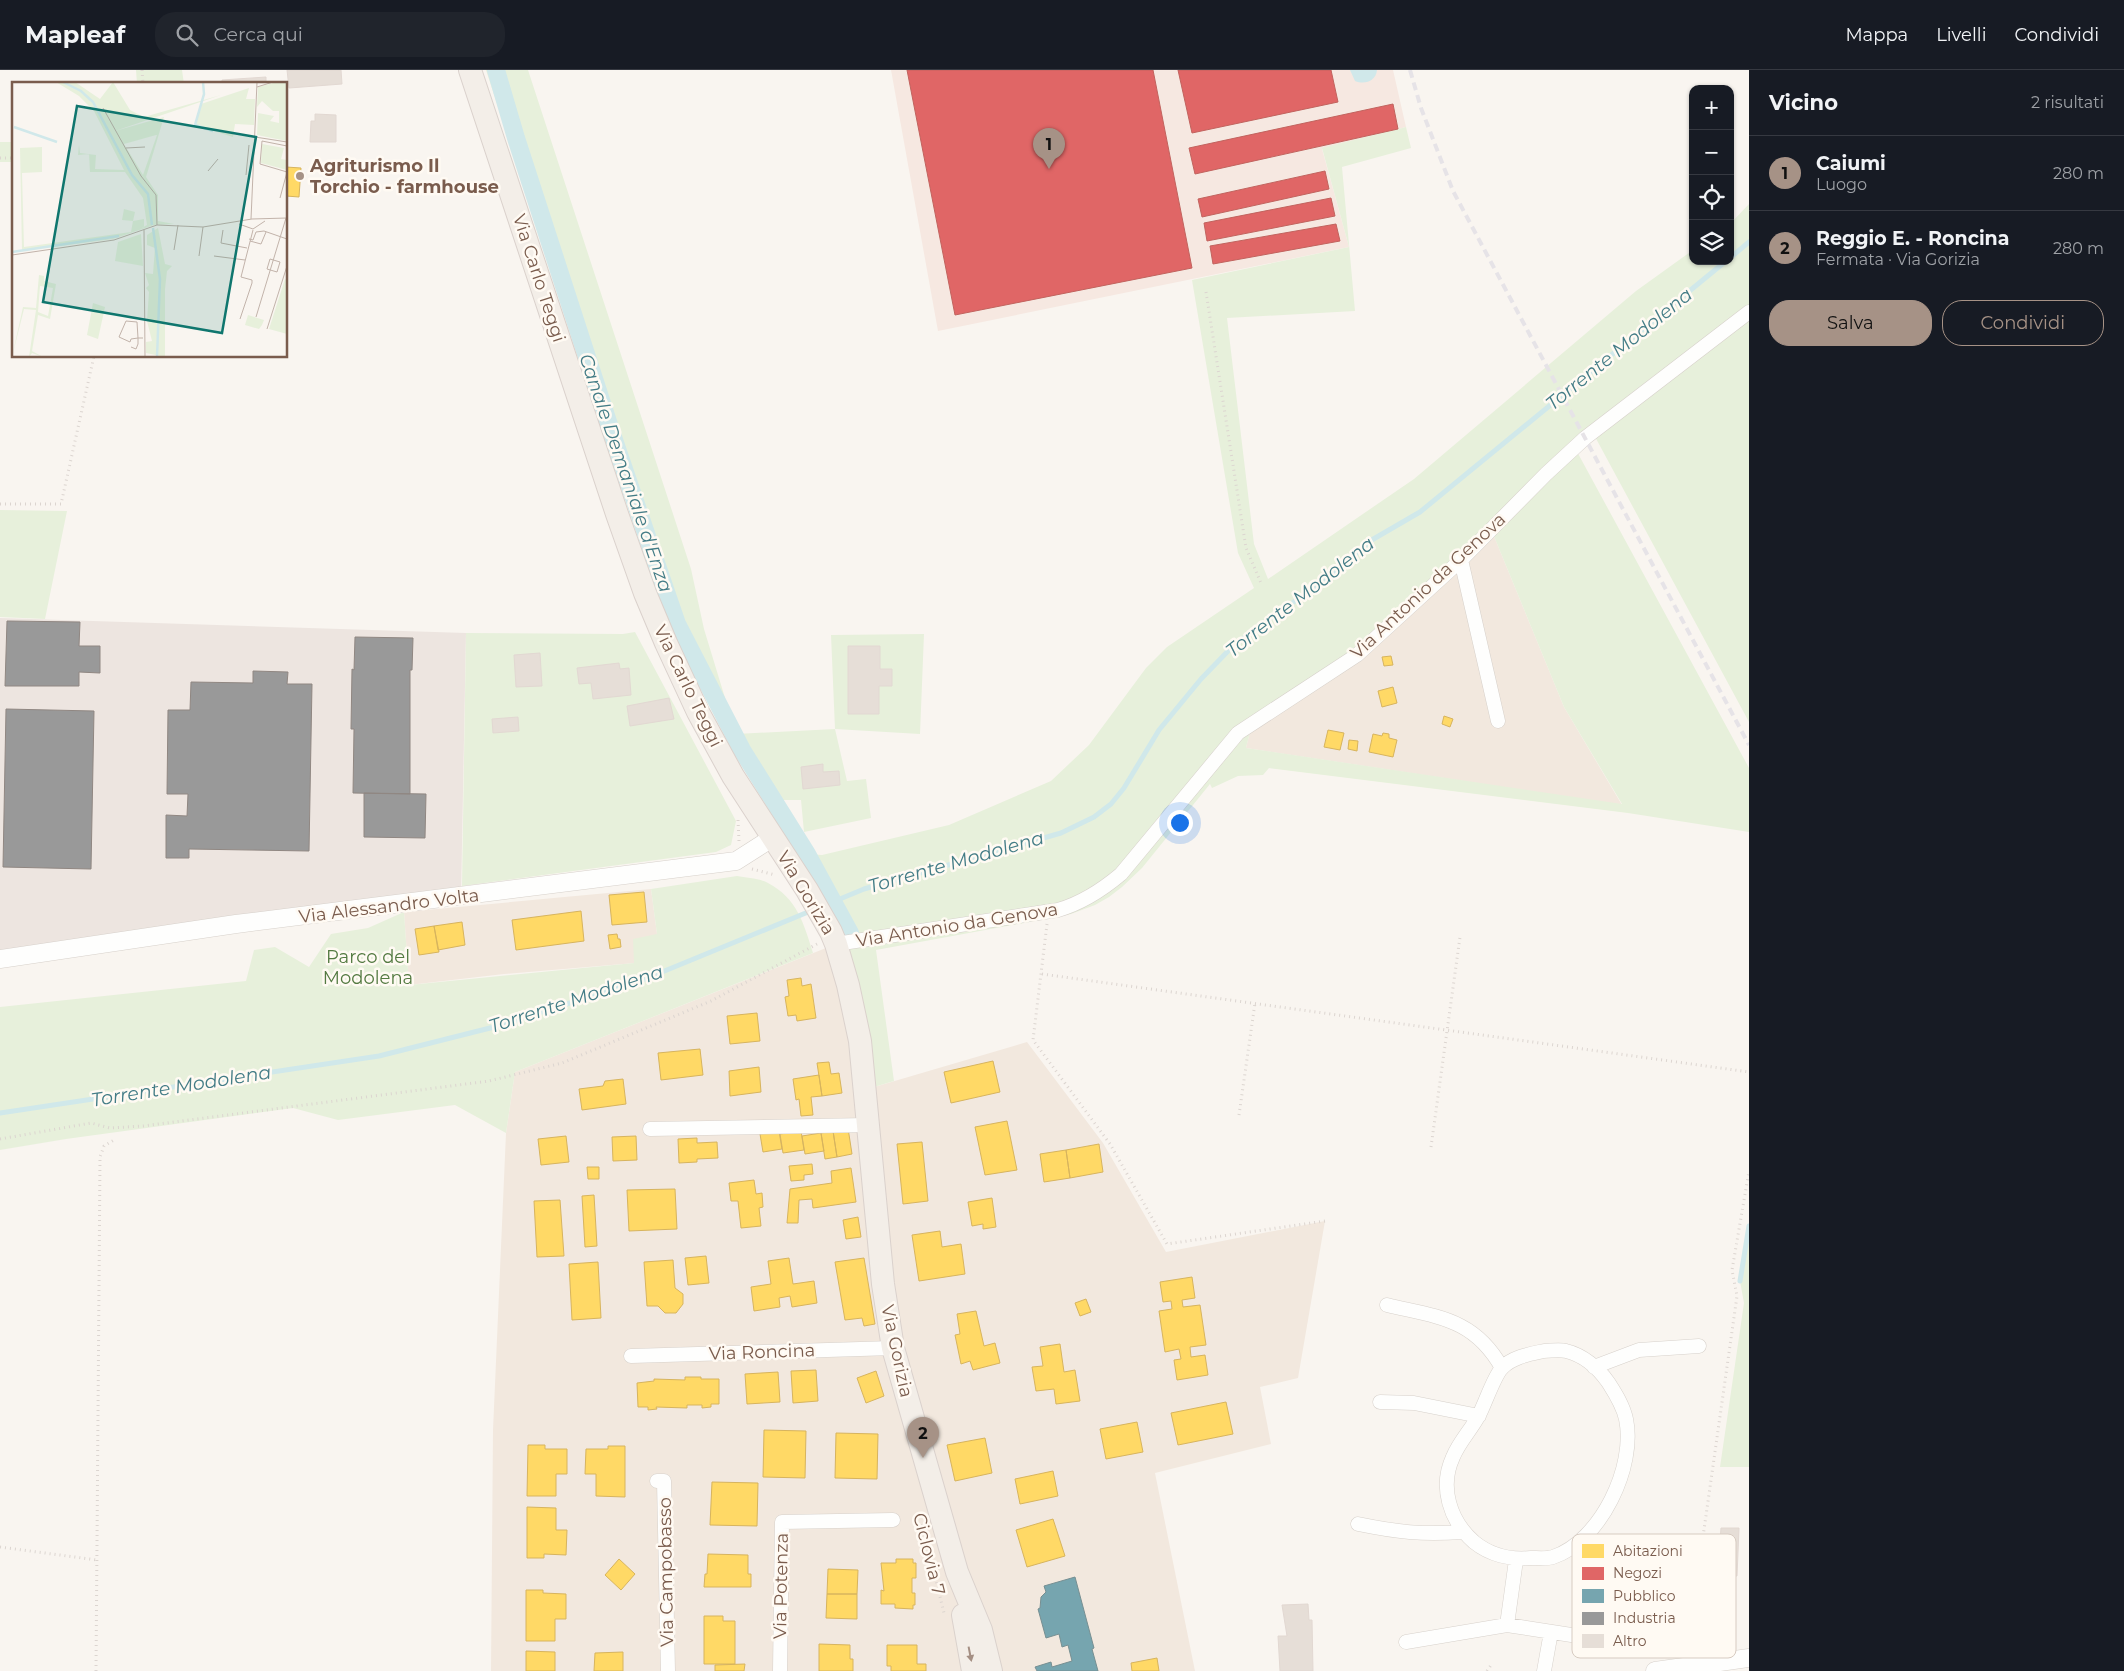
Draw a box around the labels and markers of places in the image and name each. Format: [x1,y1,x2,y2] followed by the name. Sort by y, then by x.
[1033,128,1065,169] pin: 1
[309,155,499,198] place label: Agriturismo Il Torchio - farmhouse
[294,170,306,182] marker: Agriturismo Il Torchio - farmhouse
[907,1417,939,1458] pin: 2

